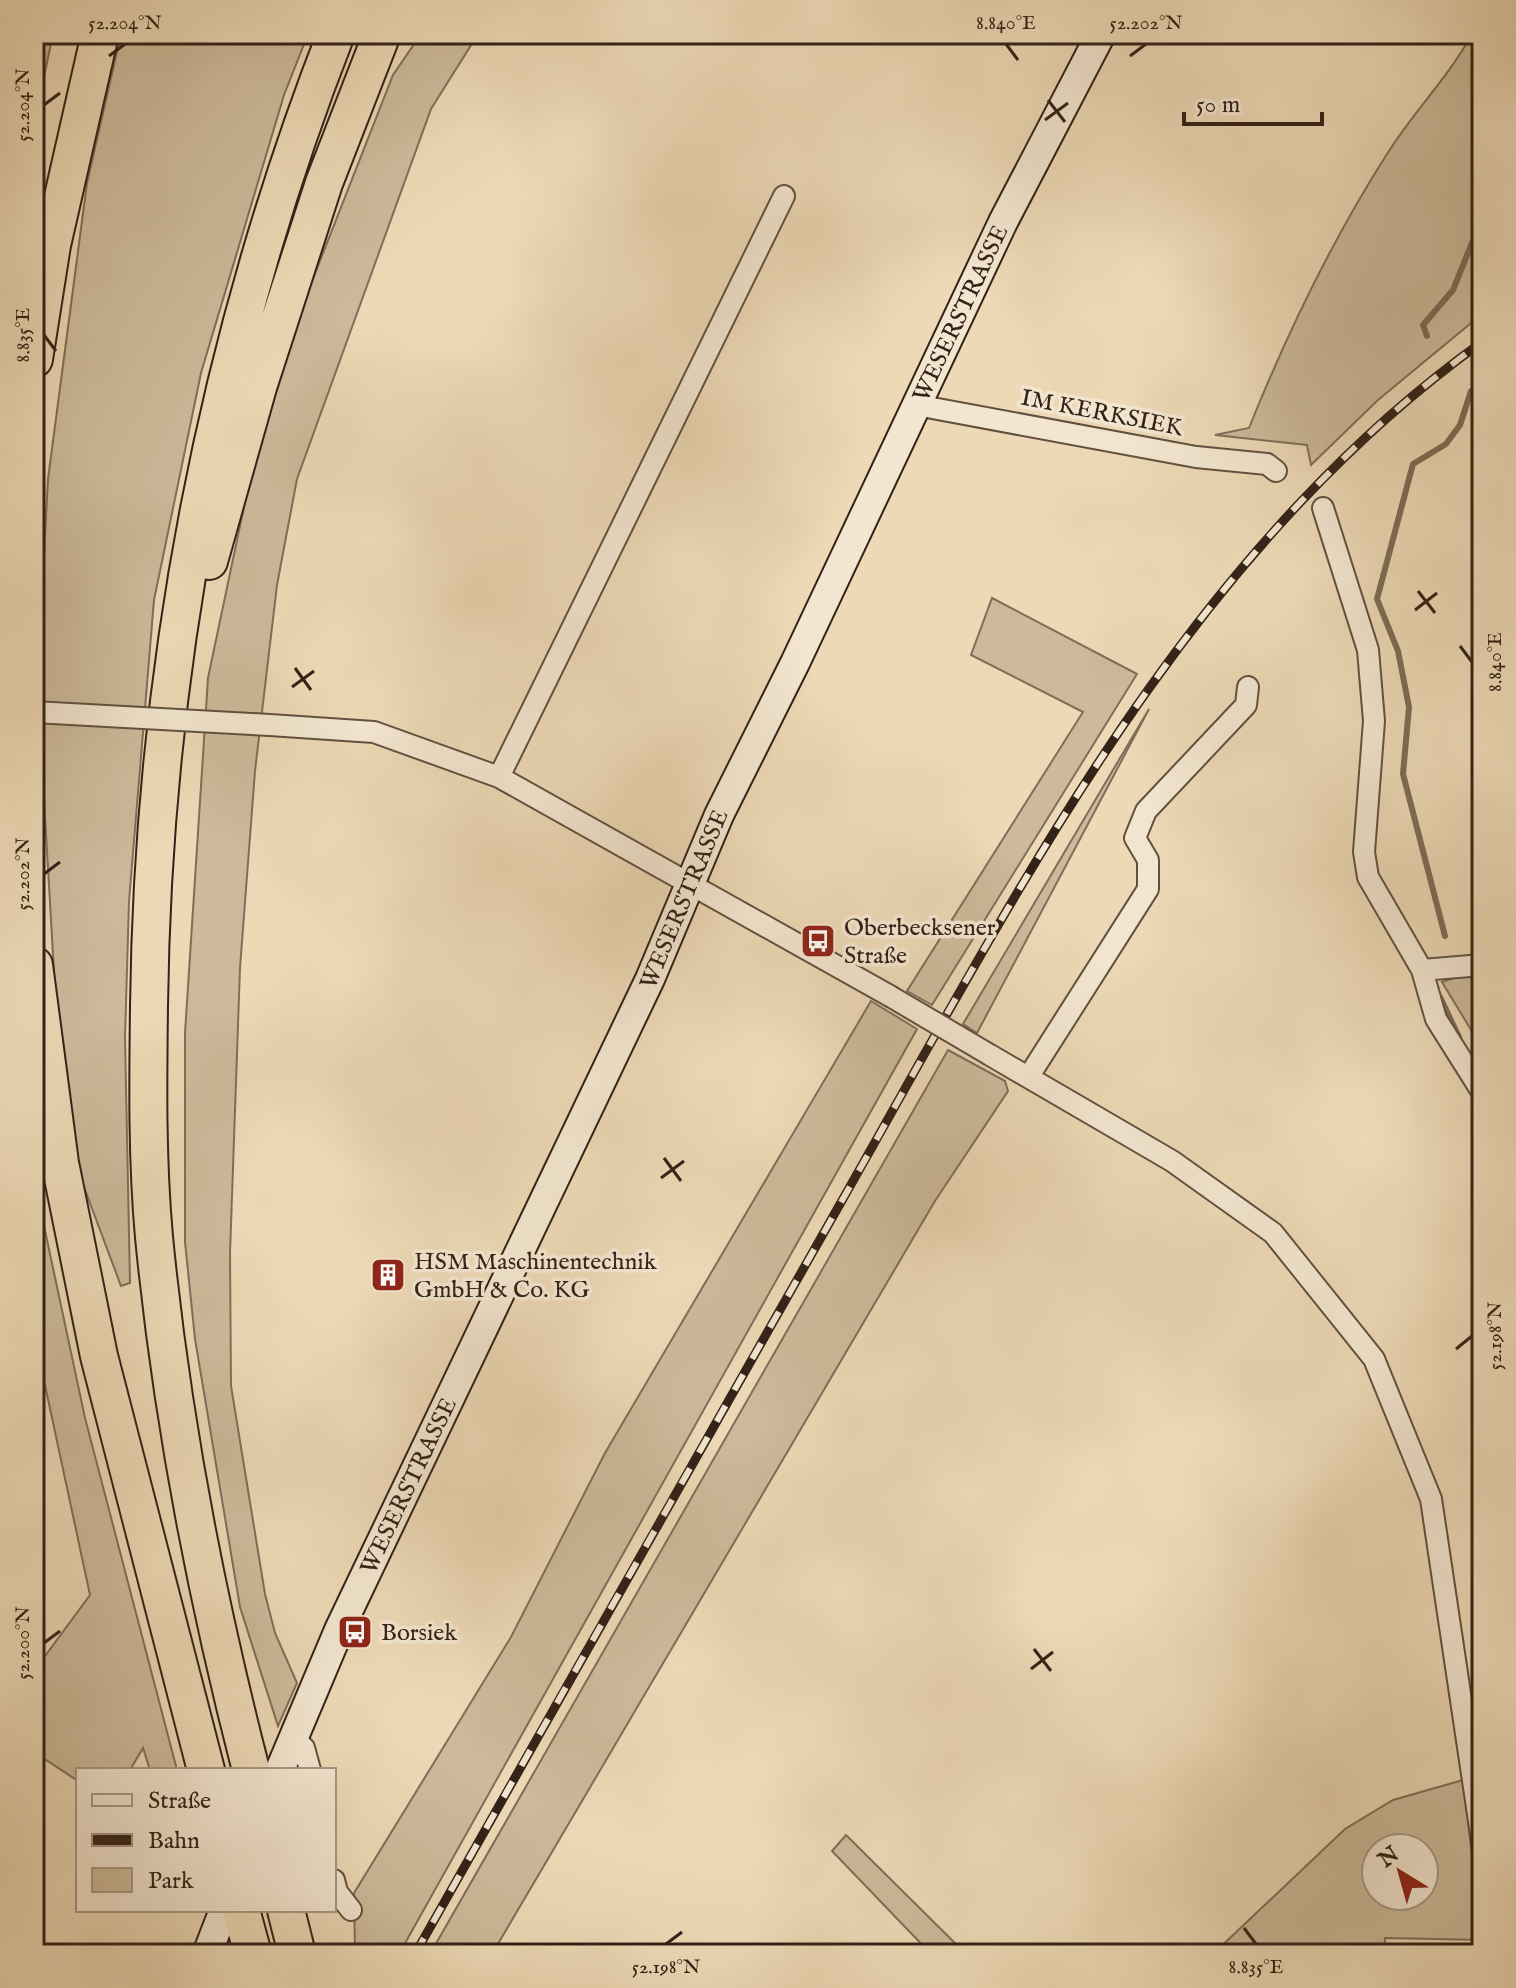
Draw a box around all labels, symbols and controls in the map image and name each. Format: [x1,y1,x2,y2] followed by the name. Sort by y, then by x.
[88,11,162,36] text: 52.204°N
[976,11,1036,36] text: 8.840°E
[1109,11,1183,36] text: 52.202°N
[11,68,36,142] text: 52.204°N
[1184,76,1322,126] scale bar
[1196,90,1240,121] text: 50 m
[906,220,1016,407] street label: WESERSTRASSE
[11,307,36,362] text: 8.835°E
[1018,383,1186,444] street label: IM KERKSIEK
[1483,632,1508,692] text: 8.840°E
[633,805,736,994] street label: WESERSTRASSE
[11,837,36,911] text: 52.202°N
[844,913,996,972] place label: Oberbecksener Straße
[799,922,837,960] bus stop icon: Oberbecksener Straße
[414,1247,657,1306] place label: HSM Maschinentechnik GmbH & Co. KG
[369,1256,407,1294] building icon: HSM Maschinentechnik GmbH & Co. KG
[1483,1302,1508,1370] text: 52.198°N
[354,1393,465,1580] street label: WESERSTRASSE
[11,1606,36,1680] text: 52.200°N
[336,1613,374,1651] bus stop icon: Borsiek
[381,1618,457,1649] place label: Borsiek
[76,1768,336,1912] legend
[148,1786,211,1817] text: Straße
[148,1826,200,1857] text: Bahn
[1360,1832,1440,1912] north arrow
[1372,1841,1405,1875] text: N
[148,1866,194,1897] text: Park
[632,1955,700,1980] text: 52.198°N
[1229,1955,1284,1980] text: 8.835°E

